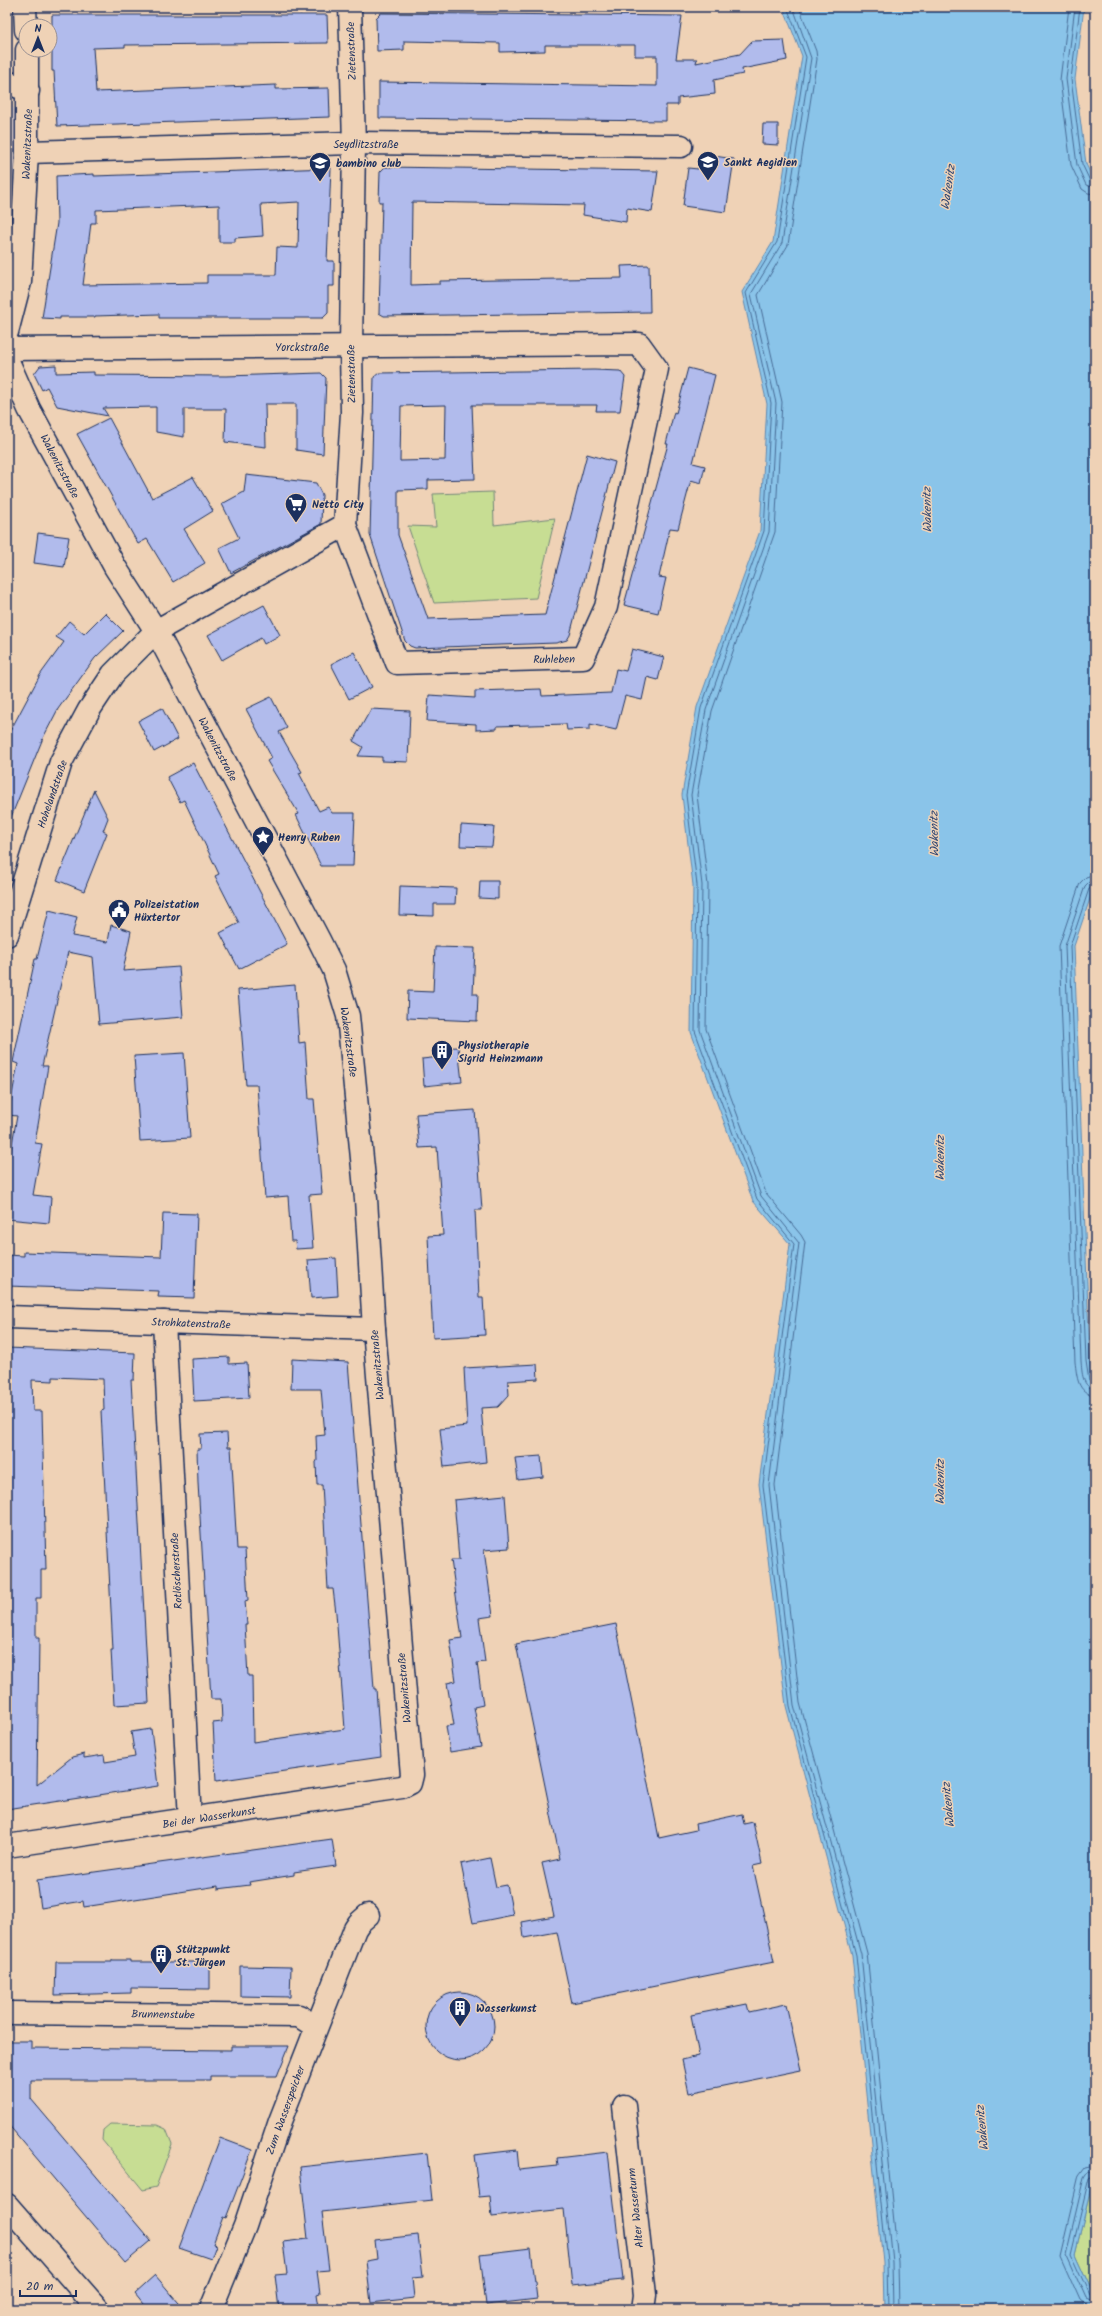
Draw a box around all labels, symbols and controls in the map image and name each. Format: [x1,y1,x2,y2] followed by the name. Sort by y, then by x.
[18,18,58,58] north arrow
[35,20,42,38] text: N
[342,21,362,81] street label: Zietenstraße
[18,108,38,180] street label: Wakenitzstraße
[334,136,399,154] street label: Seydlitzstraße
[695,149,721,182] school or university icon: Sankt Aegidien
[307,150,333,183] school or university icon: bambino club
[724,154,797,172] place label: Sankt Aegidien
[336,155,401,173] place label: bambino club
[936,162,961,211] water label: Wakenitz
[275,339,329,357] street label: Yorckstraße
[342,344,362,403] street label: Zietenstraße
[35,431,84,502] street label: Wakenitzstraße
[918,486,937,533] water label: Wakenitz
[283,491,309,524] supermarket icon: Netto City
[312,496,364,514] place label: Netto City
[533,651,575,669] street label: Ruhleben
[193,714,242,785] street label: Wakenitzstraße
[33,758,73,831] street label: Hohelandstraße
[925,810,944,857] water label: Wakenitz
[250,824,276,857] place icon: Henry Ruben
[278,829,340,847] place label: Henry Ruben
[134,896,199,927] place label: Polizeistation Hüxtertor
[106,897,132,930] public building icon: Polizeistation Hüxtertor
[334,1006,362,1078] street label: Wakenitzstraße
[458,1037,543,1068] place label: Physiotherapie Sigrid Heinzmann
[429,1038,455,1071] building icon: Physiotherapie Sigrid Heinzmann
[931,1134,950,1181] water label: Wakenitz
[151,1314,231,1334] street label: Strohkatenstraße
[366,1329,390,1401] street label: Wakenitzstraße
[931,1458,950,1505] water label: Wakenitz
[166,1532,188,1610] street label: Rotlöscherstraße
[393,1652,417,1724] street label: Wakenitzstraße
[937,1780,960,1828] water label: Wakenitz
[161,1802,258,1834] street label: Bei der Wasserkunst
[176,1941,231,1972] place label: Stützpunkt St. Jürgen
[148,1942,174,1975] building icon: Stützpunkt St. Jürgen
[447,1995,473,2028] building icon: Wasserkunst
[476,2000,538,2018] place label: Wasserkunst
[131,2005,195,2025] street label: Brunnenstube
[261,2062,311,2158] street label: Zum Wasserspeicher
[971,2103,994,2151] water label: Wakenitz
[623,2167,649,2249] street label: Alter Wasserturm
[20,2272,76,2298] scale bar
[26,2277,54,2296] text: 20 m

